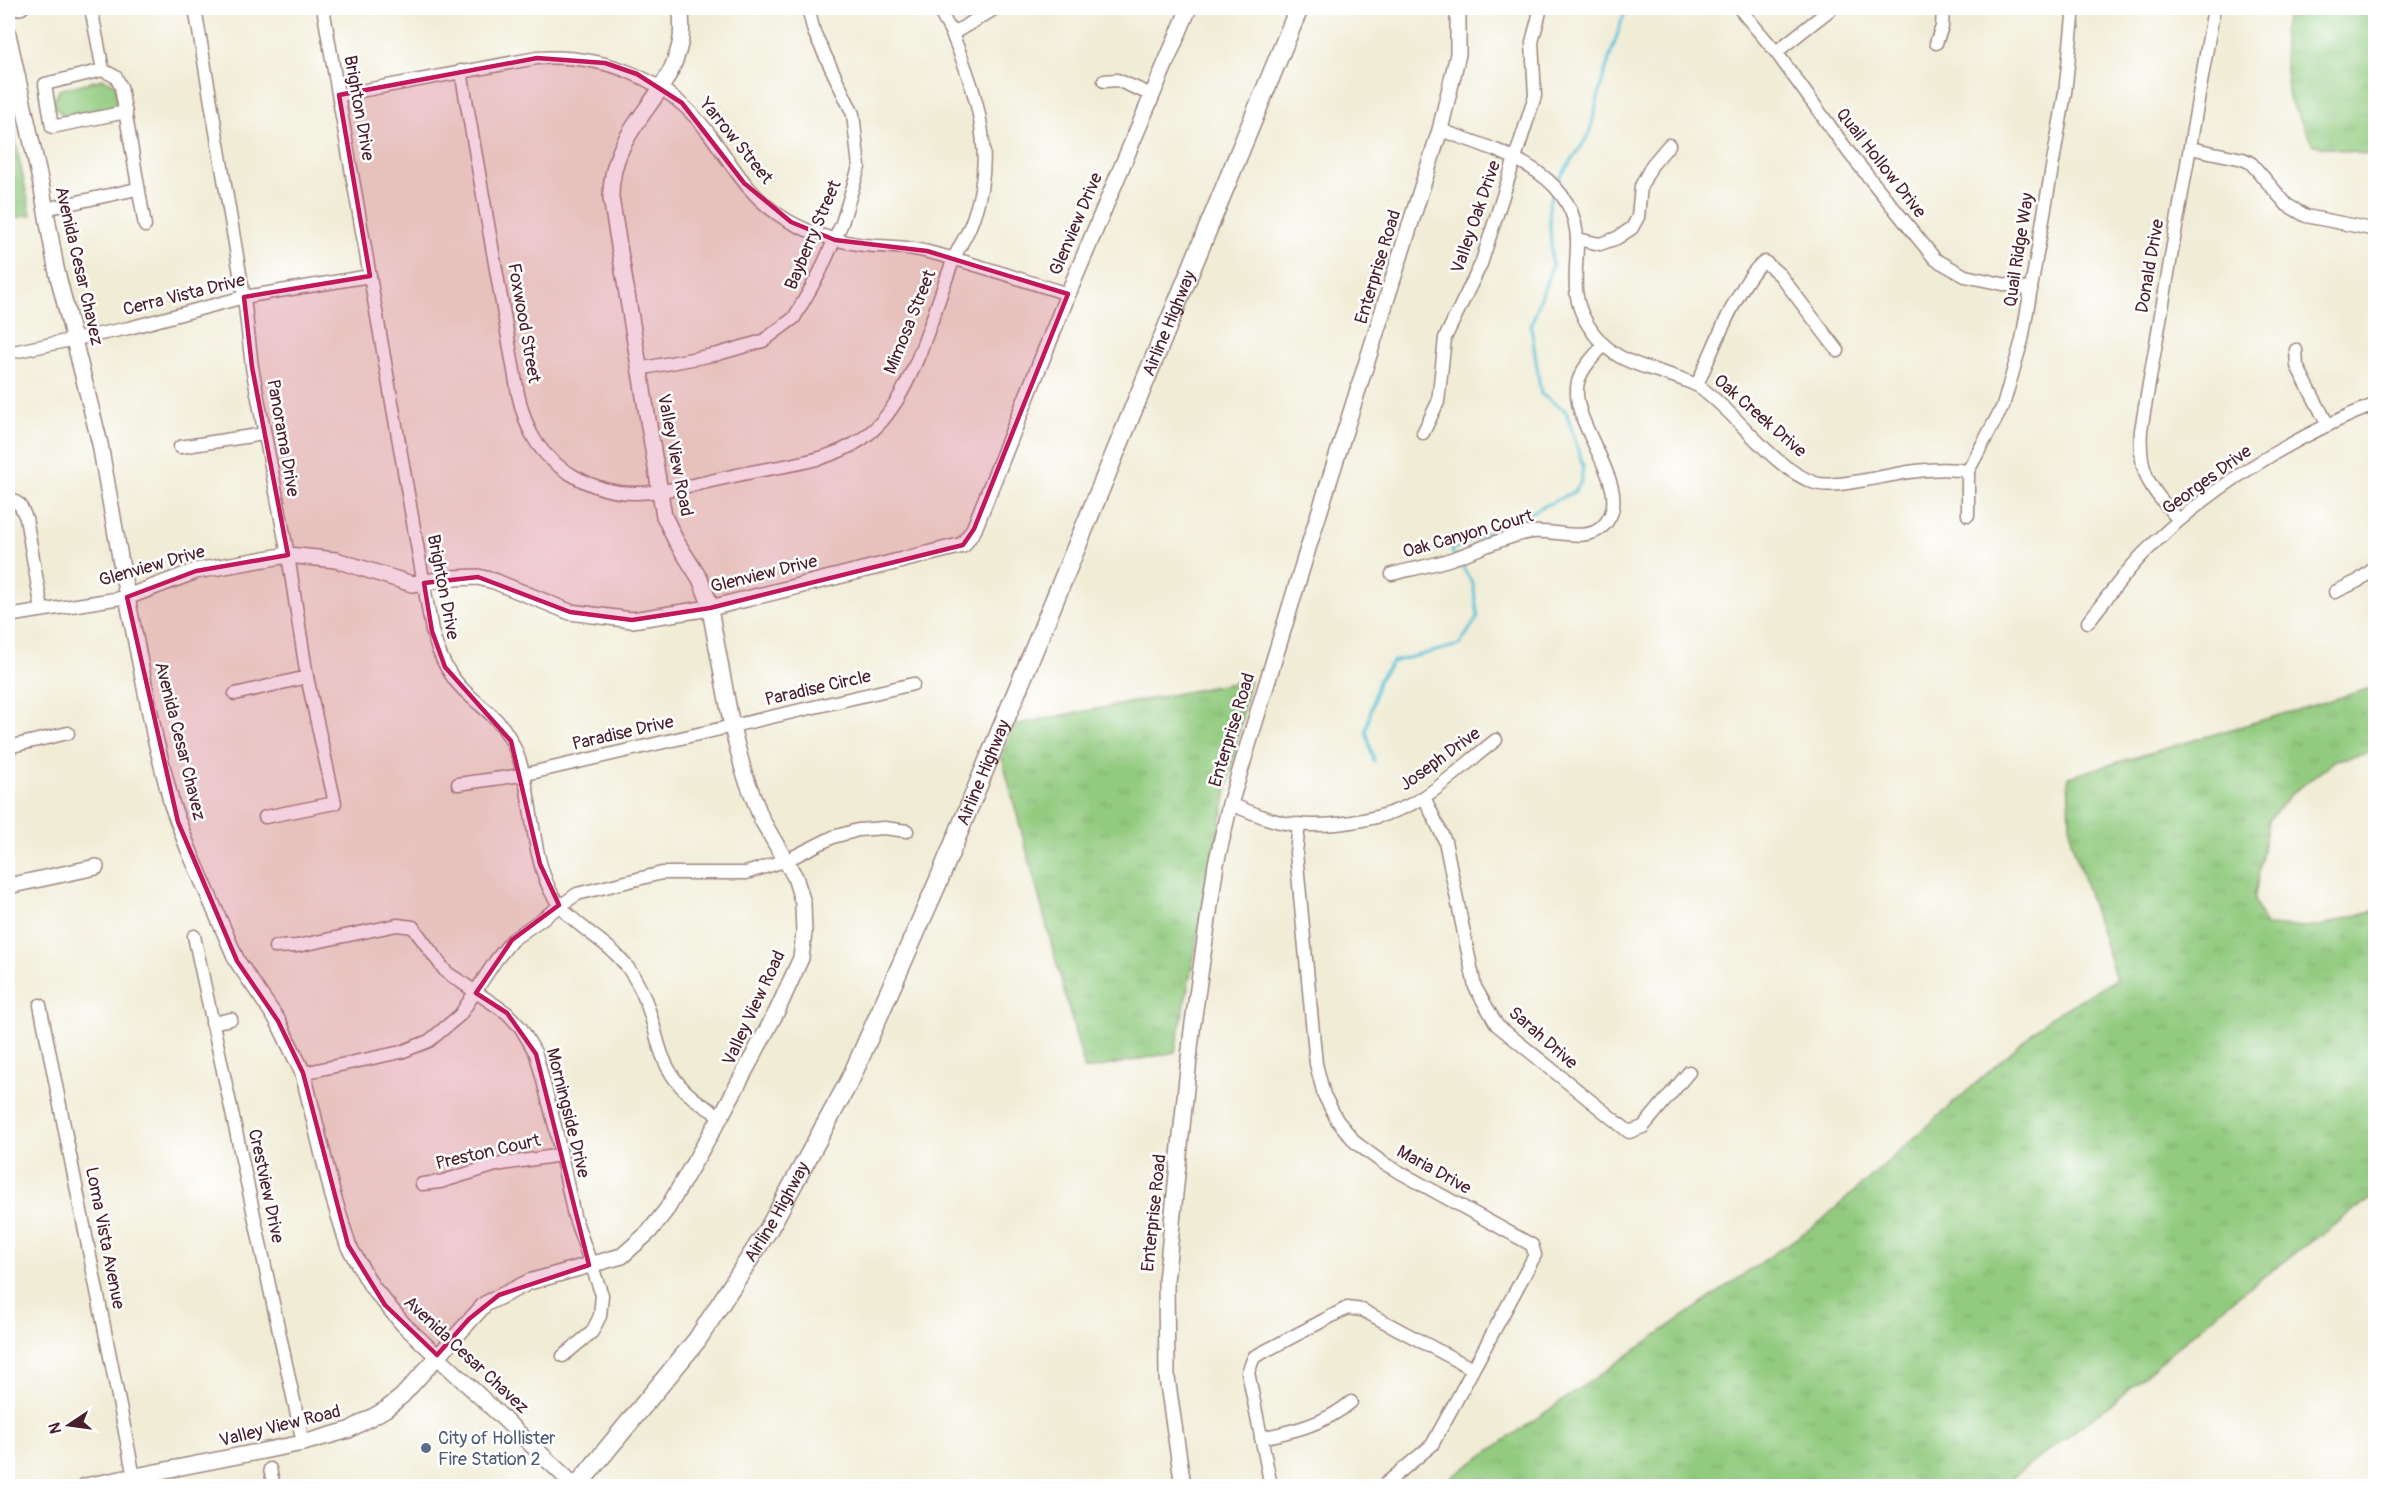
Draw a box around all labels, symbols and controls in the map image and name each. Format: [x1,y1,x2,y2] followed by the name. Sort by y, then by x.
[338,53,380,163] street label: Brighton Drive
[693,92,778,190] street label: Yarrow Street
[1831,103,1931,223] street label: Quail Hollow Drive
[1446,157,1506,276] street label: Valley Oak Drive
[1044,169,1108,279] street label: Glenview Drive
[780,176,847,293] street label: Bayberry Street
[49,184,109,348] street label: Avenida Cesar Chavez
[1999,191,2039,309] street label: Quail Ridge Way
[1350,207,1406,327] street label: Enterprise Road
[2130,217,2170,315] street label: Donald Drive
[502,261,546,386] street label: Foxwood Street
[879,266,942,378] street label: Mimosa Street
[1137,267,1201,380] street label: Airline Highway
[121,269,248,321] street label: Cerra Vista Drive
[1709,369,1811,463] street label: Oak Creek Drive
[261,378,305,499] street label: Panorama Drive
[652,392,698,518] street label: Valley View Road
[2158,440,2256,520] street label: Georges Drive
[1400,504,1537,564] street label: Oak Canyon Court
[422,532,464,642] street label: Brighton Drive
[96,540,208,592] street label: Glenview Drive
[708,550,820,598] street label: Glenview Drive
[149,659,211,823] street label: Avenida Cesar Chavez
[763,665,873,711] street label: Paradise Circle
[1204,670,1260,790] street label: Enterprise Road
[570,710,676,756] street label: Paradise Drive
[951,716,1015,829] street label: Airline Highway
[1395,722,1485,796] street label: Joseph Drive
[717,947,791,1069] street label: Valley View Road
[1504,1002,1583,1074] street label: Sarah Drive
[541,1046,595,1180] street label: Morningside Drive
[243,1127,289,1245] street label: Crestview Drive
[433,1129,543,1175] street label: Preston Court
[1393,1140,1475,1200] street label: Maria Drive
[1136,1153,1172,1273] street label: Enterprise Road
[739,1157,815,1266] street label: Airline Highway
[80,1165,130,1311] street label: Loma Vista Avenue
[399,1291,533,1419] street label: Avenida Cesar Chavez
[39,1395,99,1455] north arrow
[217,1400,343,1452] street label: Valley View Road
[44,1420,66,1436] text: N
[438,1427,556,1471] place label: City of Hollister Fire Station 2
[419,1441,433,1455] marker: City of Hollister Fire Station 2

